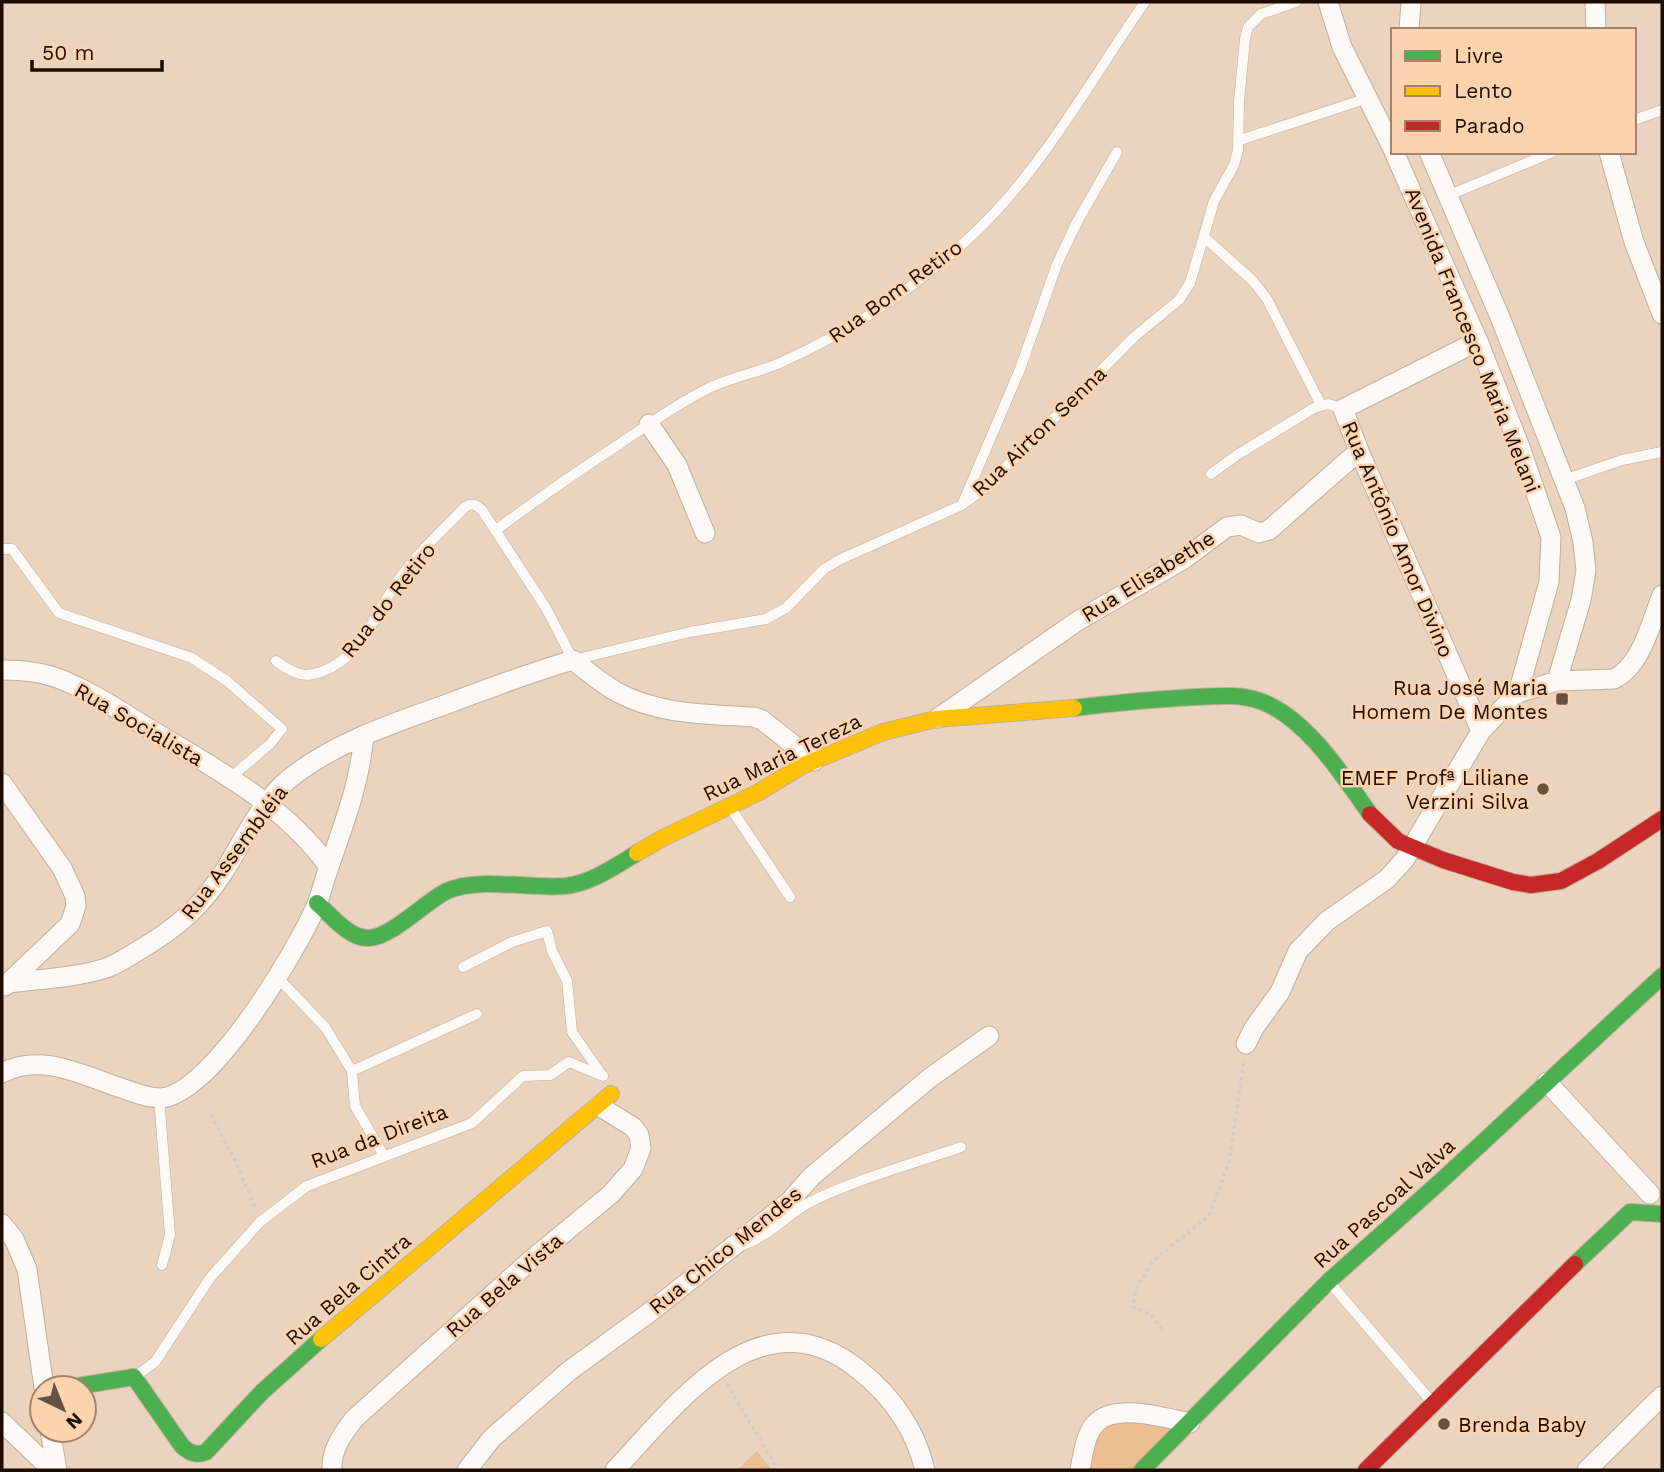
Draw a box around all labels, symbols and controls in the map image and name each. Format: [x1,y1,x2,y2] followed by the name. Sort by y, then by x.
[32,28,161,72] scale bar
[1391,28,1636,154] legend
[42,40,94,65] text: 50 m
[1454,43,1503,68] text: Livre
[1454,78,1513,103] text: Lento
[1454,113,1525,138] text: Parado
[1400,184,1546,496] street label: Avenida Francesco Maria Melani
[823,234,967,348] street label: Rua Bom Retiro
[967,361,1111,501] street label: Rua Airton Senna
[1337,417,1459,661] street label: Rua Antônio Amor Divino
[1077,525,1219,627] street label: Rua Elisabethe
[335,538,441,662] street label: Rua do Retiro
[1351,675,1548,724] place label: Rua José Maria Homem De Montes
[70,677,208,771] street label: Rua Socialista
[1554,691,1570,707] marker: Rua José Maria Homem De Montes
[699,708,865,806] street label: Rua Maria Tereza
[1341,765,1529,814] place label: EMEF Profª Liliane Verzini Silva
[175,780,293,924] street label: Rua Assembléia
[1535,781,1551,797] marker: EMEF Profª Liliane Verzini Silva
[307,1098,451,1174] street label: Rua da Direita
[1308,1133,1460,1273] street label: Rua Pascoal Valva
[644,1181,806,1319] street label: Rua Chico Mendes
[280,1228,416,1350] street label: Rua Bela Cintra
[441,1228,567,1342] street label: Rua Bela Vista
[28,1374,98,1444] north arrow
[61,1408,87,1434] text: N
[1458,1412,1586,1437] place label: Brenda Baby
[1436,1416,1452,1432] marker: Brenda Baby

